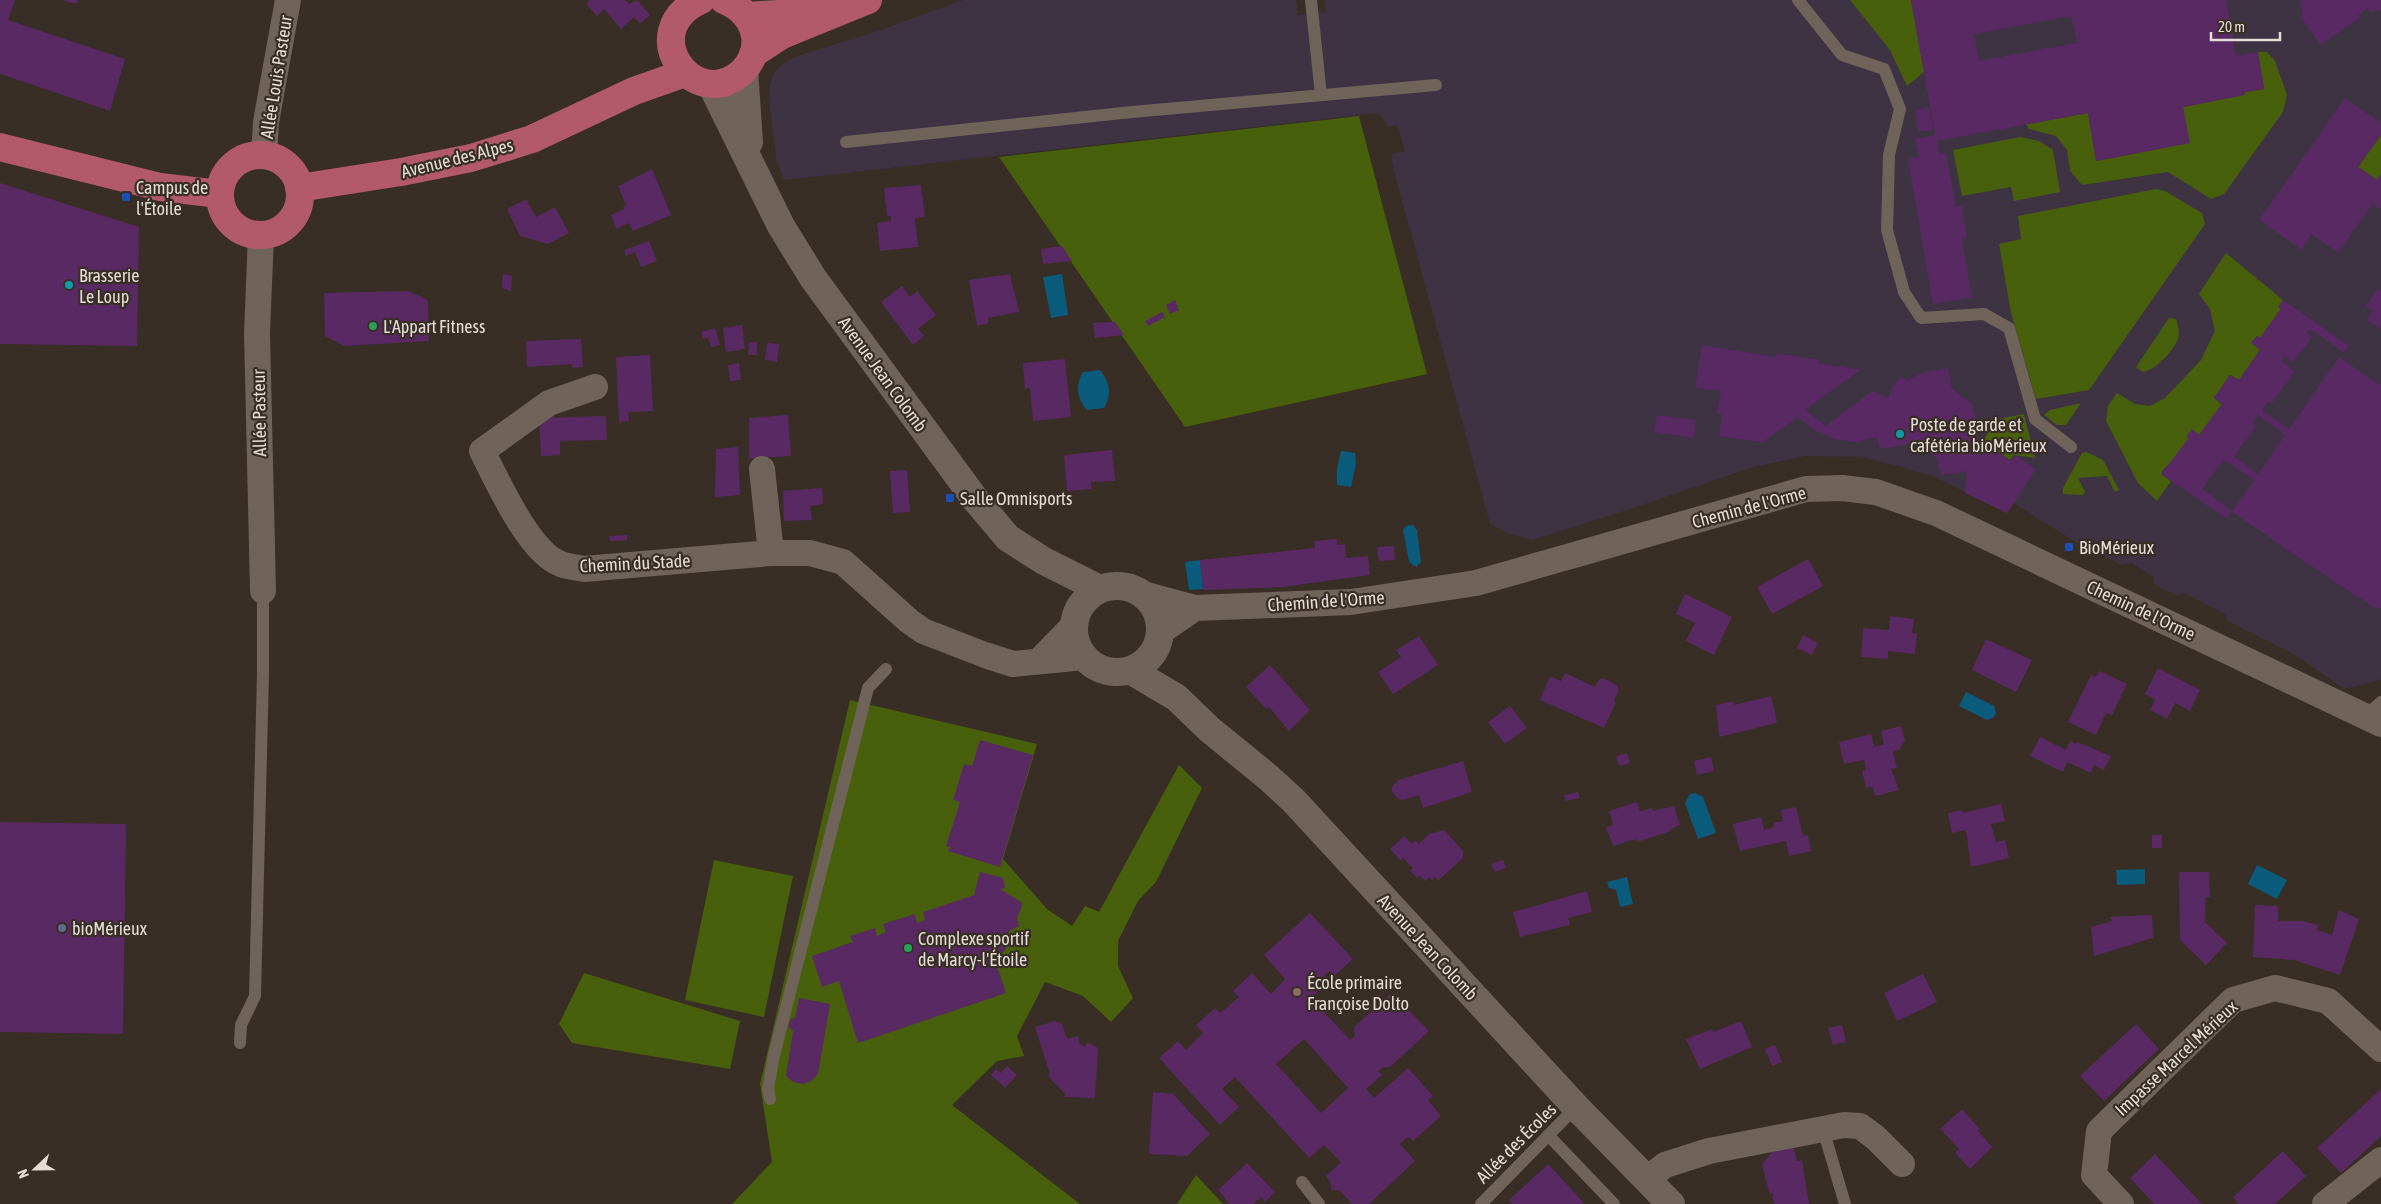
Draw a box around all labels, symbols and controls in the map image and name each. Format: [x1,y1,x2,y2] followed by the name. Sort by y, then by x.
[2211,10,2280,42] scale bar
[256,13,296,140] street label: Allée Louis Pasteur
[2218,18,2245,35] text: 20 m
[399,134,515,182] street label: Avenue des Alpes
[136,177,208,219] place label: Campus de l'Étoile
[120,191,132,203] marker: Campus de l'Étoile
[79,265,139,307] place label: Brasserie Le Loup
[63,279,75,291] marker: Brasserie Le Loup
[834,312,932,436] street label: Avenue Jean Colomb
[383,316,485,337] place label: L'Appart Fitness
[367,320,379,332] marker: L'Appart Fitness
[248,369,270,457] street label: Allée Pasteur
[1910,414,2047,456] place label: Poste de garde et cafétéria bioMérieux
[1894,428,1906,440] marker: Poste de garde et cafétéria bioMérieux
[1690,482,1808,532] street label: Chemin de l'Orme
[960,488,1072,509] place label: Salle Omnisports
[944,492,956,504] marker: Salle Omnisports
[2079,537,2154,558] place label: BioMérieux
[2063,541,2075,553] marker: BioMérieux
[579,550,691,576] street label: Chemin du Stade
[2083,576,2199,644] street label: Chemin de l'Orme
[1267,586,1385,616] street label: Chemin de l'Orme
[1374,890,1482,1004] street label: Avenue Jean Colomb
[72,918,147,939] place label: bioMérieux
[56,922,68,934] marker: bioMérieux
[918,928,1029,970] place label: Complexe sportif de Marcy-l'Étoile
[902,942,914,954] marker: Complexe sportif de Marcy-l'Étoile
[1307,972,1409,1014] place label: École primaire Françoise Dolto
[1291,986,1303,998] marker: École primaire Françoise Dolto
[2111,996,2241,1120] street label: Impasse Marcel Mérieux
[1472,1099,1560,1187] street label: Allée des Écoles
[10,1144,60,1194] north arrow
[14,1167,32,1181] text: N

